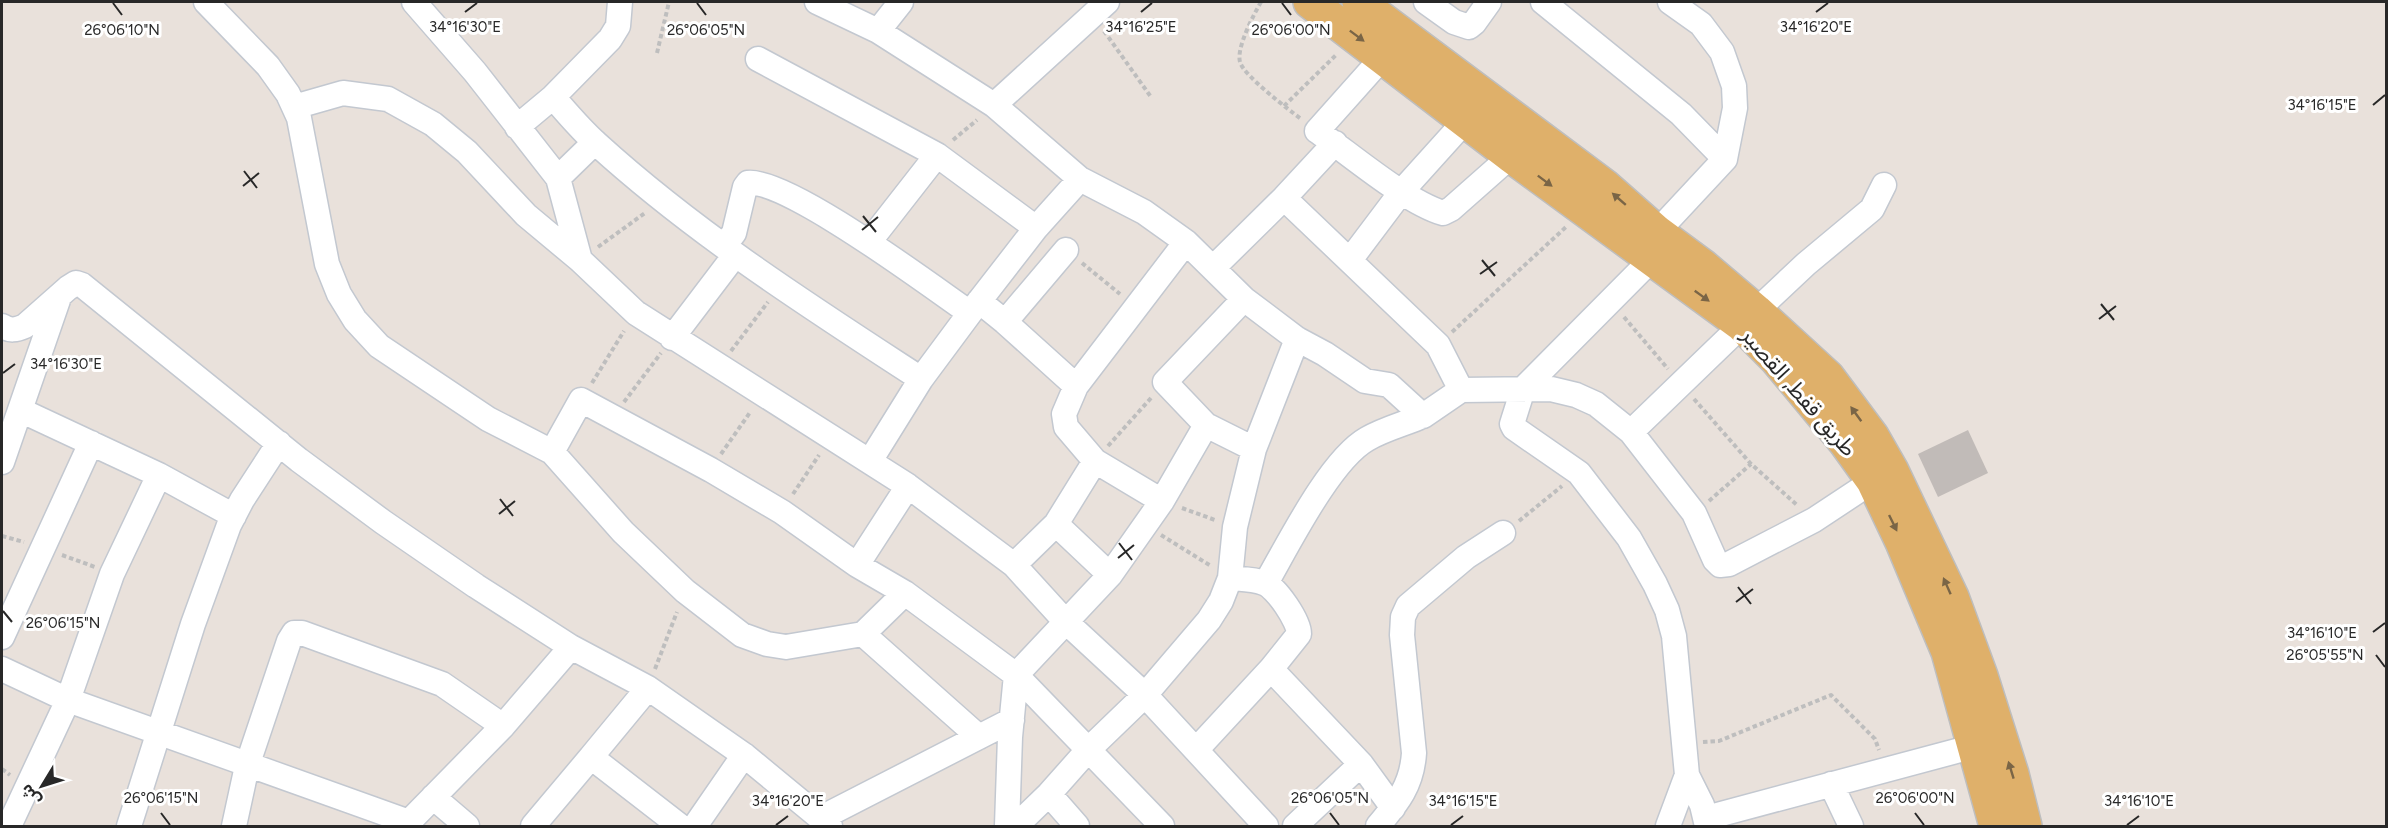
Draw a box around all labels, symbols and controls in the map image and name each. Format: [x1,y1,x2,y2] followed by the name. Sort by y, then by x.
[429,18,501,36] text: 34°16'30"E
[1105,18,1177,36] text: 34°16'25"E
[1780,18,1852,36] text: 34°16'20"E
[84,21,160,39] text: 26°06'10"N
[667,21,745,39] text: 26°06'05"N
[1251,21,1331,39] text: 26°06'00"N
[1349,30,1365,43] one-way arrow
[2287,96,2357,114] text: 34°16'15"E
[1536,175,1552,187] one-way arrow
[1612,193,1627,206] one-way arrow
[1694,290,1710,302] one-way arrow
[1735,321,1862,462] street label: طريق قفط, القصير
[30,355,102,373] text: 34°16'30"E
[1850,407,1862,422] one-way arrow
[1889,515,1898,532] one-way arrow
[1942,576,1952,594] one-way arrow
[26,614,100,632] text: 26°06'15"N
[2287,624,2357,642] text: 34°16'10"E
[2286,646,2364,664] text: 26°05'55"N
[12,756,72,816] north arrow
[2005,761,2015,779] one-way arrow
[16,780,45,809] text: ش
[124,789,198,807] text: 26°06'15"N
[1291,789,1369,807] text: 26°06'05"N
[1875,789,1955,807] text: 26°06'00"N
[752,792,824,810] text: 34°16'20"E
[1428,792,1498,810] text: 34°16'15"E
[2104,792,2174,810] text: 34°16'10"E

